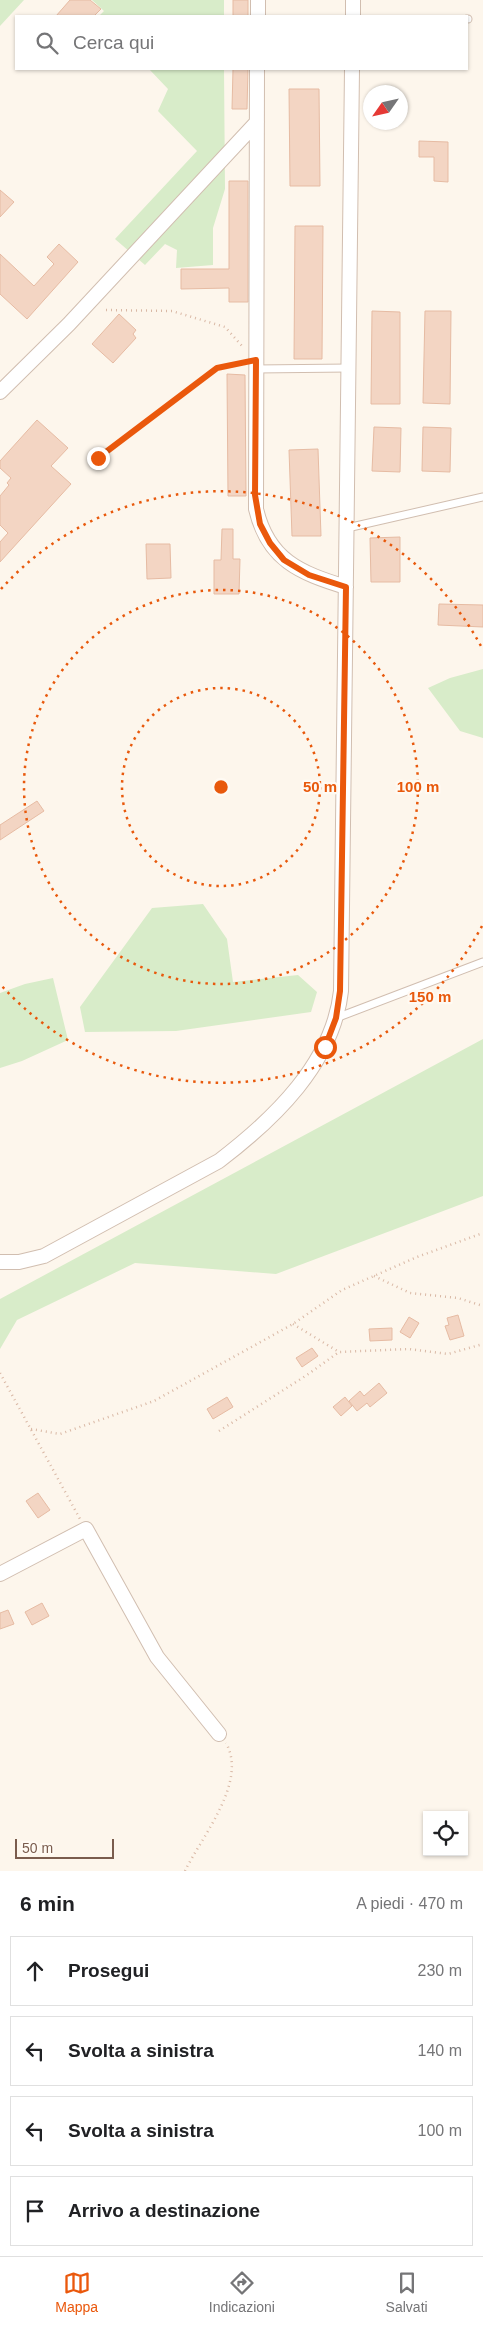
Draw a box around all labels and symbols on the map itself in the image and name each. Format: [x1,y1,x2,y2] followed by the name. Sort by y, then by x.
[363,85,408,130] north arrow
[87,447,110,470] route end
[212,778,230,796] centre of rings
[303,778,337,795] text: 50 m
[397,778,439,795] text: 100 m
[409,988,451,1005] text: 150 m
[314,1036,337,1059] route start
[15,1836,114,1859] scale bar

